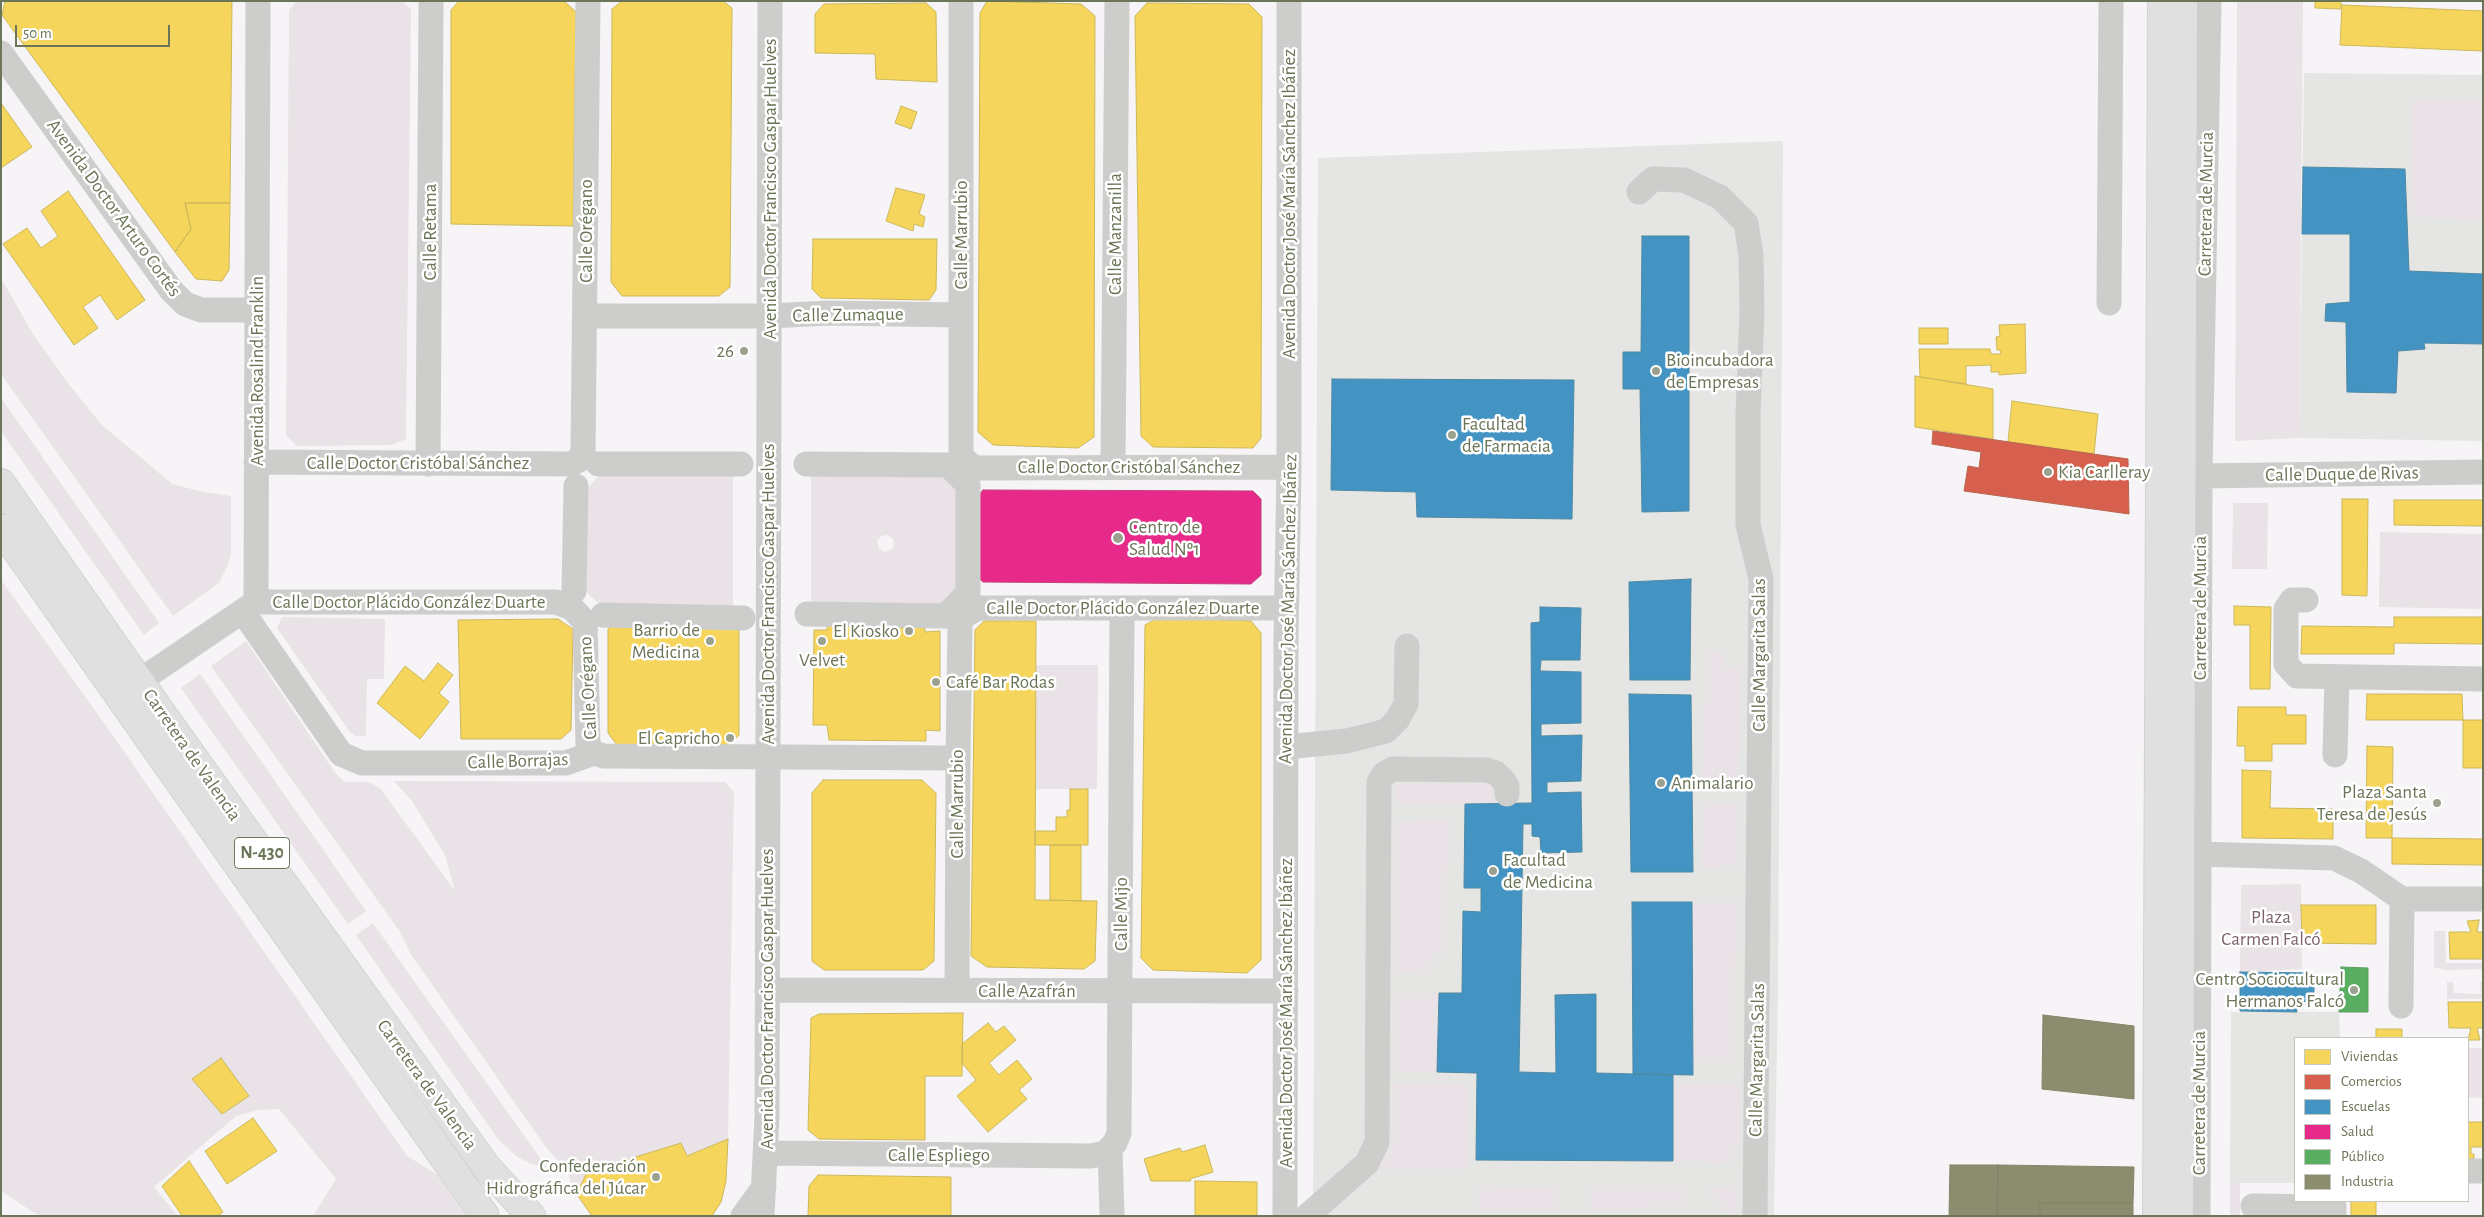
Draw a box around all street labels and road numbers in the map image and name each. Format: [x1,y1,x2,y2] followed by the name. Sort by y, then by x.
[759,38,781,340] street label: Avenida Doctor Francisco Gaspar Huelves
[1278,49,1300,359] street label: Avenida Doctor José María Sánchez Ibáñez
[42,115,186,301] street label: Avenida Doctor Arturo Cortés
[2193,132,2219,276] street label: Carretera de Murcia
[1104,173,1126,295] street label: Calle Manzanilla
[575,179,597,283] street label: Calle Orégano
[950,181,972,289] street label: Calle Marrubio
[419,183,441,281] street label: Calle Retama
[246,276,268,466] street label: Avenida Rosalind Franklin
[792,303,904,327] street label: Calle Zumaque
[757,443,779,745] street label: Avenida Doctor Francisco Gaspar Huelves
[307,452,529,474] street label: Calle Doctor Cristóbal Sánchez
[1274,454,1302,764] street label: Avenida Doctor José María Sánchez Ibáñez
[1018,456,1240,478] street label: Calle Doctor Cristóbal Sánchez
[2265,461,2419,487] street label: Calle Duque de Rivas
[2189,536,2211,680] street label: Carretera de Murcia
[1748,578,1770,732] street label: Calle Margarita Salas
[273,591,545,613] street label: Calle Doctor Plácido González Duarte
[987,597,1259,619] street label: Calle Doctor Plácido González Duarte
[574,636,602,740] street label: Calle Orégano
[138,685,246,825] street label: Carretera de Valencia
[467,748,569,774] street label: Calle Borrajas
[946,750,968,858] street label: Calle Marrubio
[234,838,290,868] road number: N-430
[756,848,778,1150] street label: Avenida Doctor Francisco Gaspar Huelves
[1275,858,1297,1168] street label: Avenida Doctor José María Sánchez Ibáñez
[1110,877,1132,951] street label: Calle Mijo
[978,980,1076,1002] street label: Calle Azafrán
[1744,983,1770,1137] street label: Calle Margarita Salas
[372,1015,482,1155] street label: Carretera de Valencia
[2188,1031,2210,1175] street label: Carretera de Murcia
[888,1144,990,1166] street label: Calle Espliego

